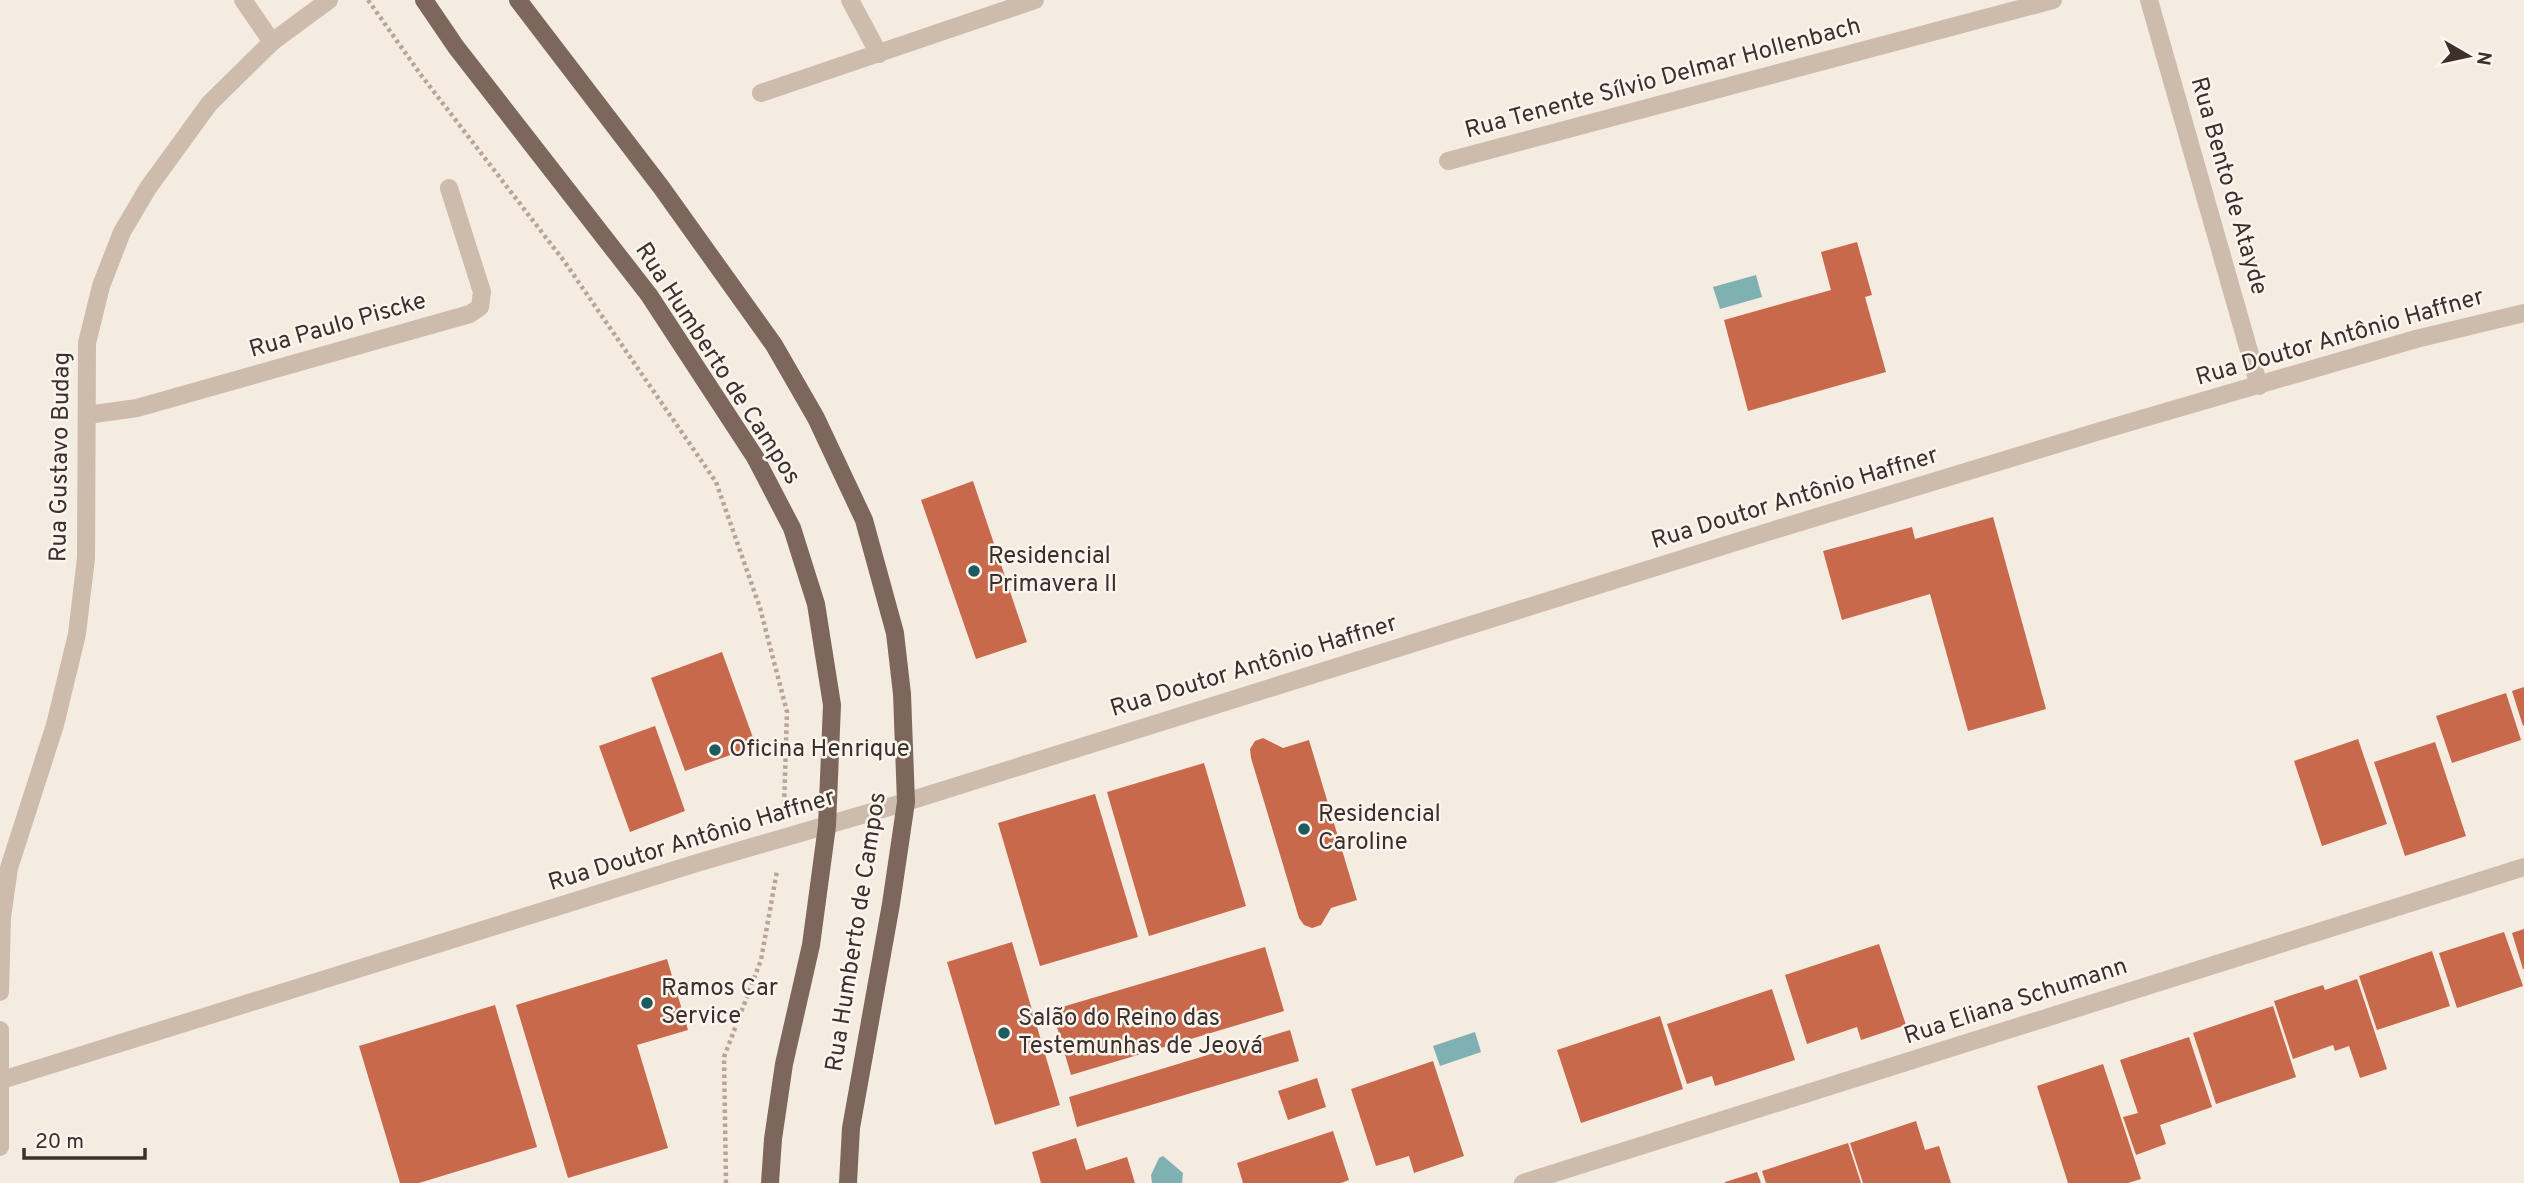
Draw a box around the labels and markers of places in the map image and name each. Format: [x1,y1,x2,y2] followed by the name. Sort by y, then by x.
[988,542,1117,600] place label: Residencial Primavera II
[966,563,982,579] marker: Residencial Primavera II
[729,735,910,765] place label: Oficina Henrique
[707,742,723,758] marker: Oficina Henrique
[1318,800,1441,858] place label: Residencial Caroline
[1296,821,1312,837] marker: Residencial Caroline
[661,974,778,1032] place label: Ramos Car Service
[639,995,655,1011] marker: Ramos Car Service
[1018,1004,1263,1062] place label: Salão do Reino das Testemunhas de Jeová
[996,1025,1012,1041] marker: Salão do Reino das Testemunhas de Jeová

